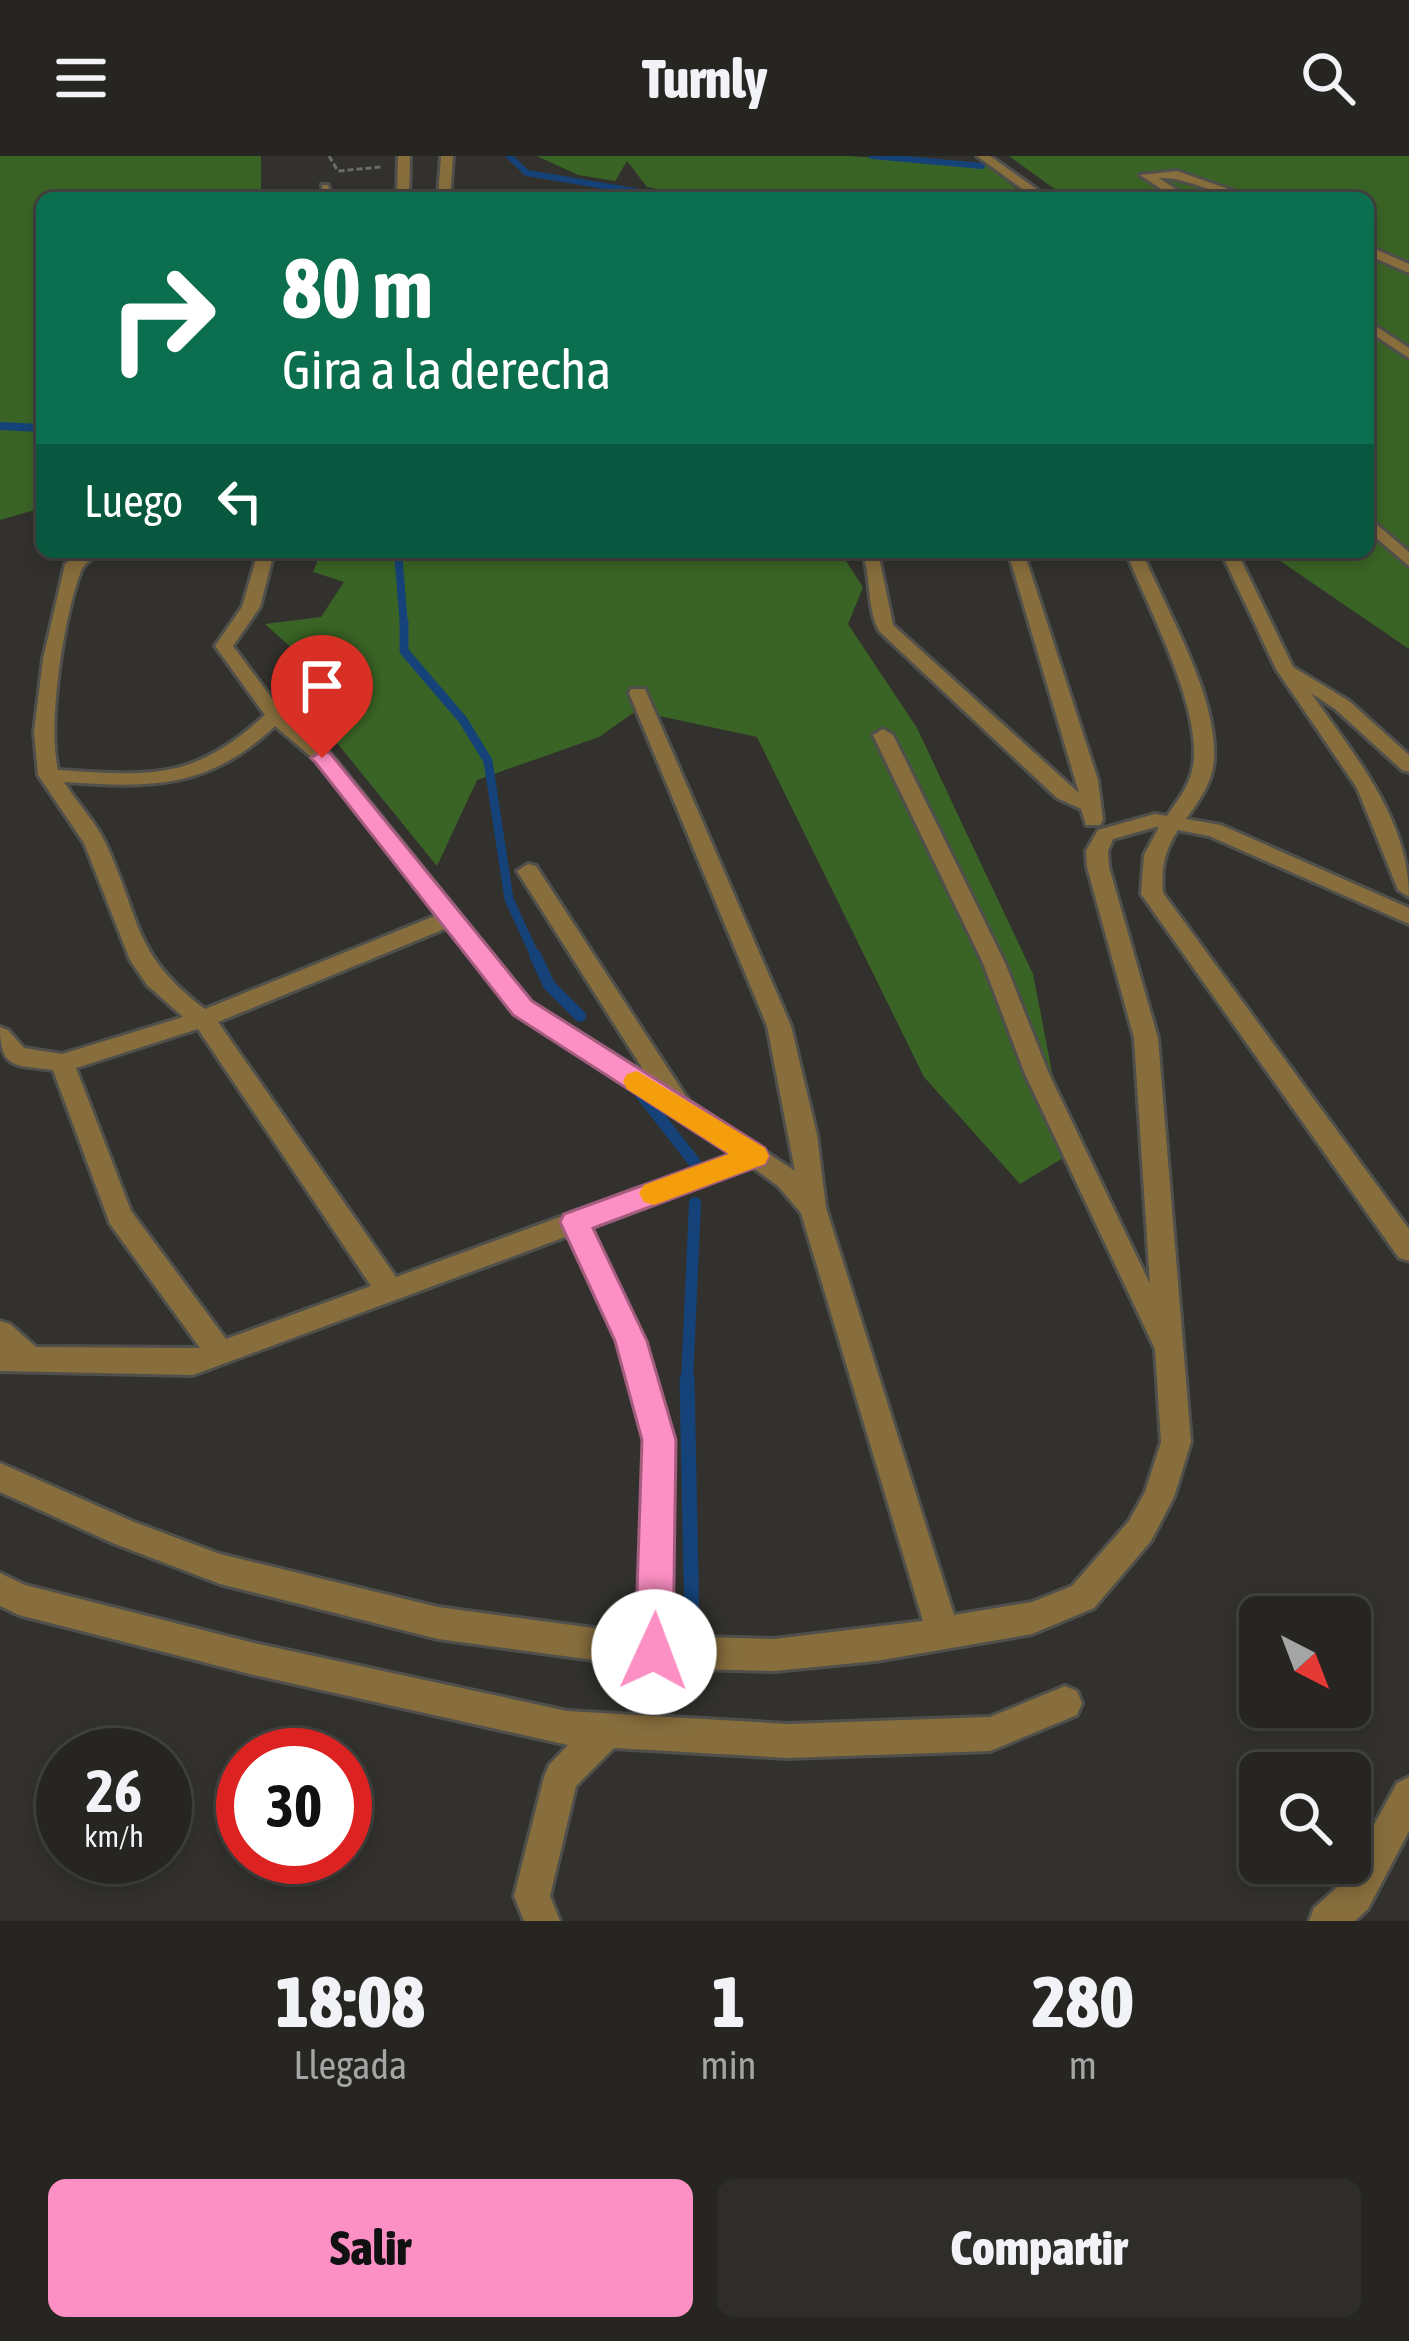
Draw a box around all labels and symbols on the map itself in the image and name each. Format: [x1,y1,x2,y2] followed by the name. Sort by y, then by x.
[271,635,373,758] pin
[591,1589,717,1715] position arrow
[1239,1596,1371,1728] north arrow
[216,1728,372,1884] speed limit sign: 30

